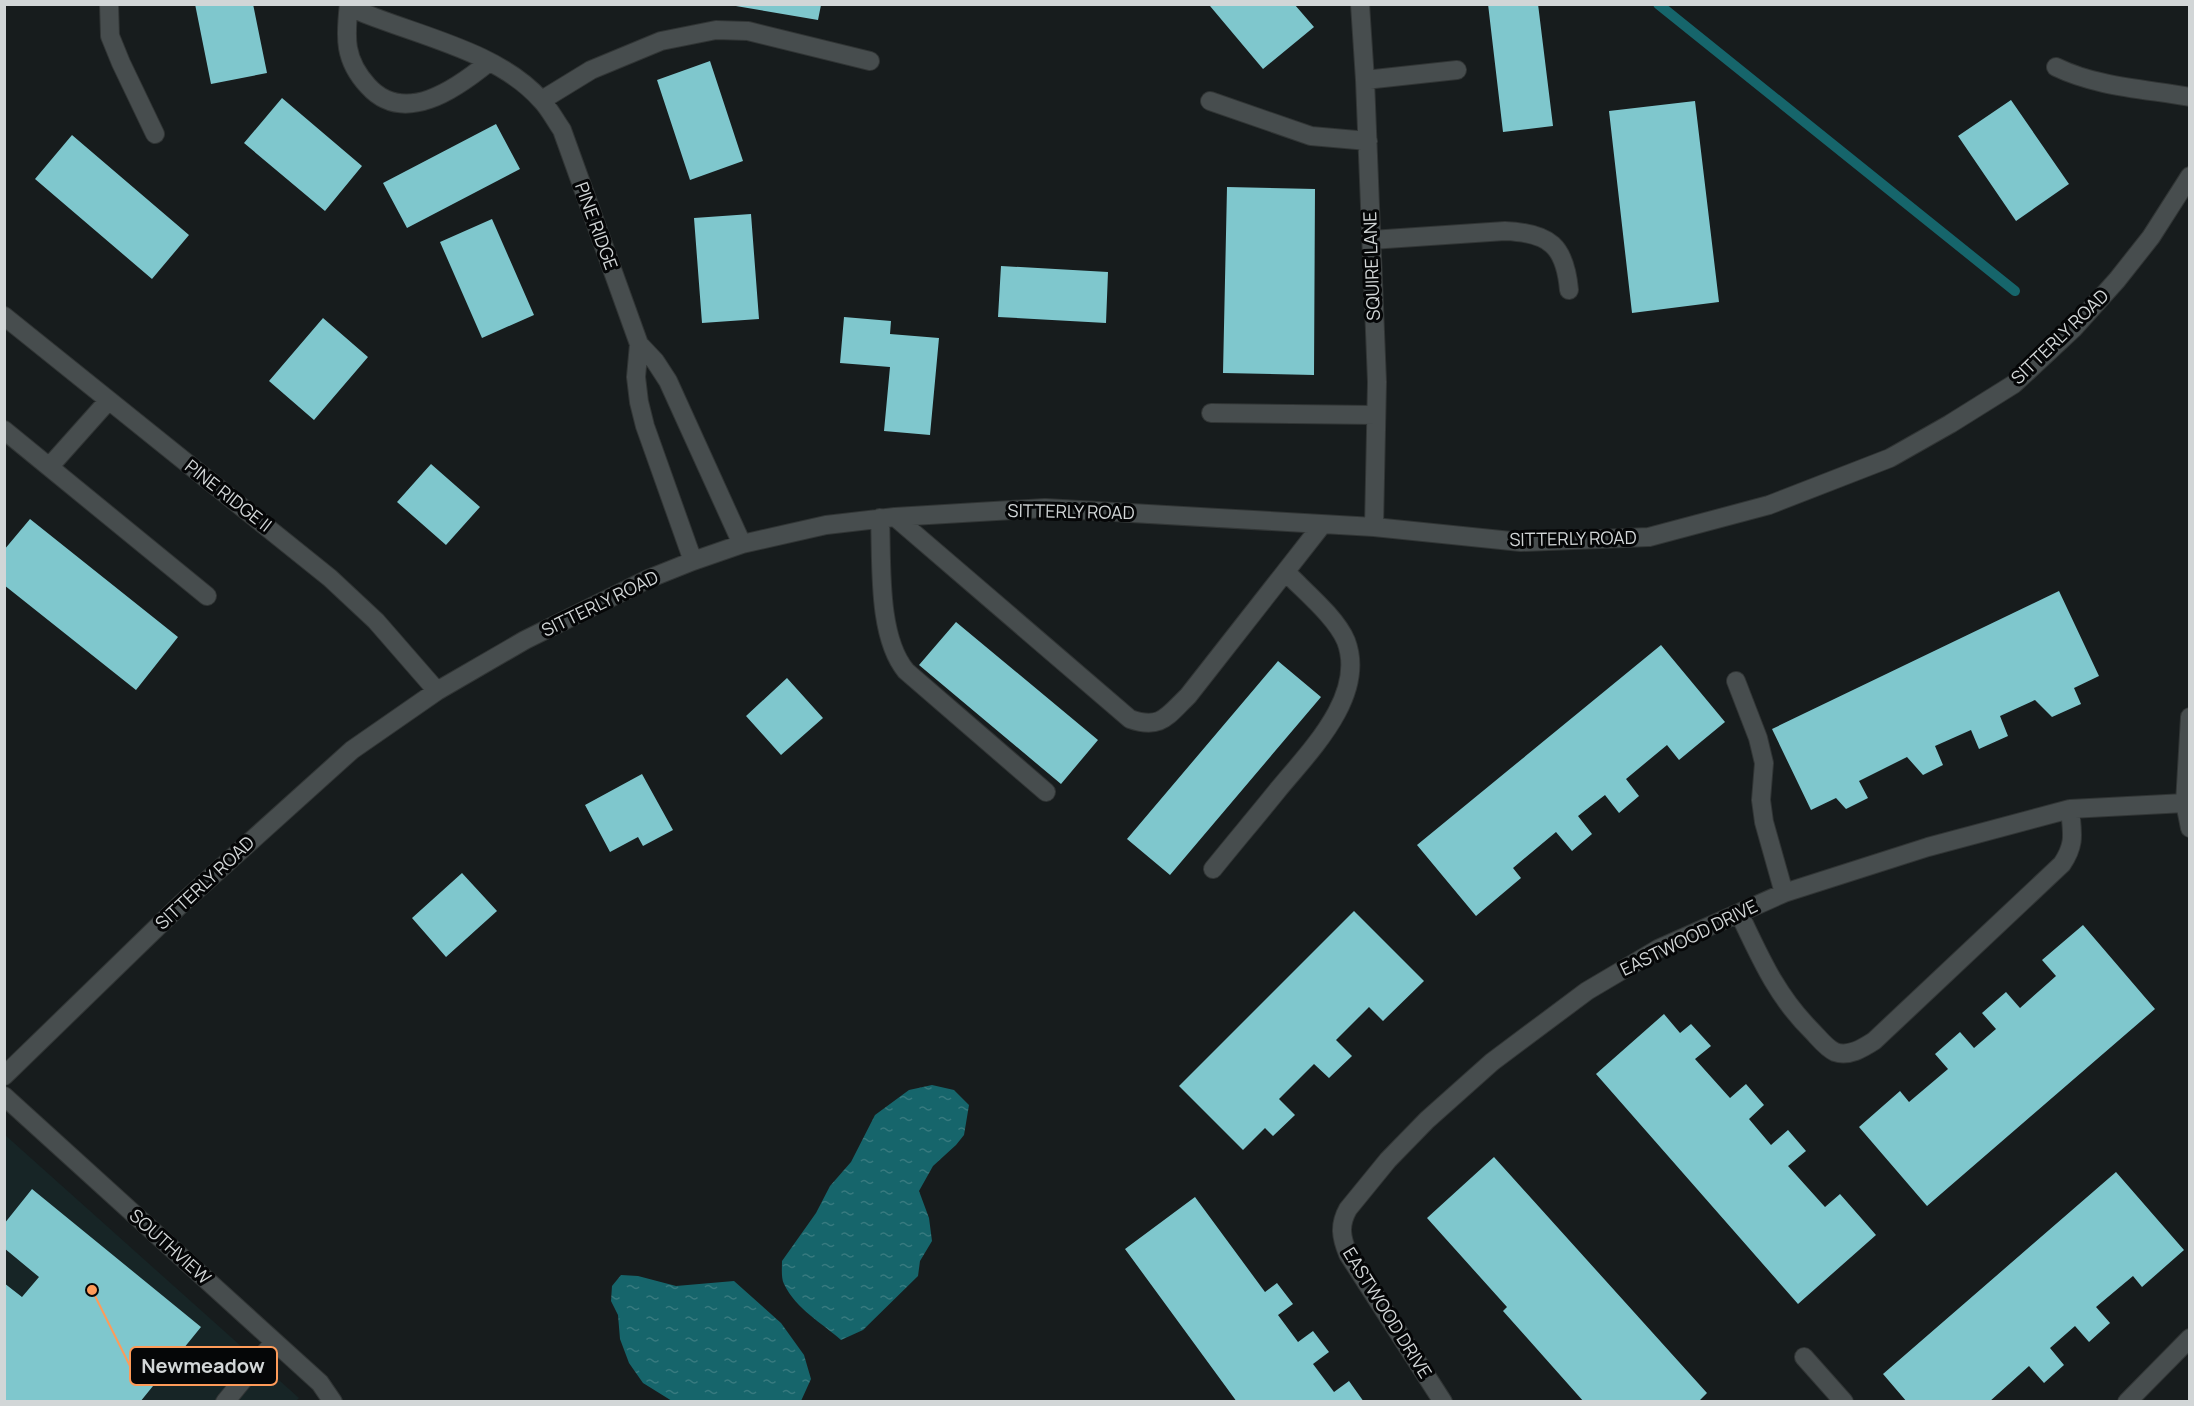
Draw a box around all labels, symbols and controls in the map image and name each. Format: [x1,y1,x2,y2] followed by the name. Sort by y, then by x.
[570,178,624,273] street label: PINE RIDGE
[1357,211,1385,321] street label: SQUIRE LANE
[2005,283,2113,389] street label: SITTERLY ROAD
[180,454,277,537] street label: PINE RIDGE II
[1007,498,1135,524] street label: SITTERLY ROAD
[1509,525,1637,551] street label: SITTERLY ROAD
[537,564,662,642] street label: SITTERLY ROAD
[150,830,259,934] street label: SITTERLY ROAD
[1616,893,1761,981] street label: EASTWOOD DRIVE
[125,1203,217,1289] street label: SOUTHVIEW
[1338,1242,1438,1382] street label: EASTWOOD DRIVE
[130,1347,277,1385] callout: Newmeadow
[141,1352,265,1379] text: Newmeadow

